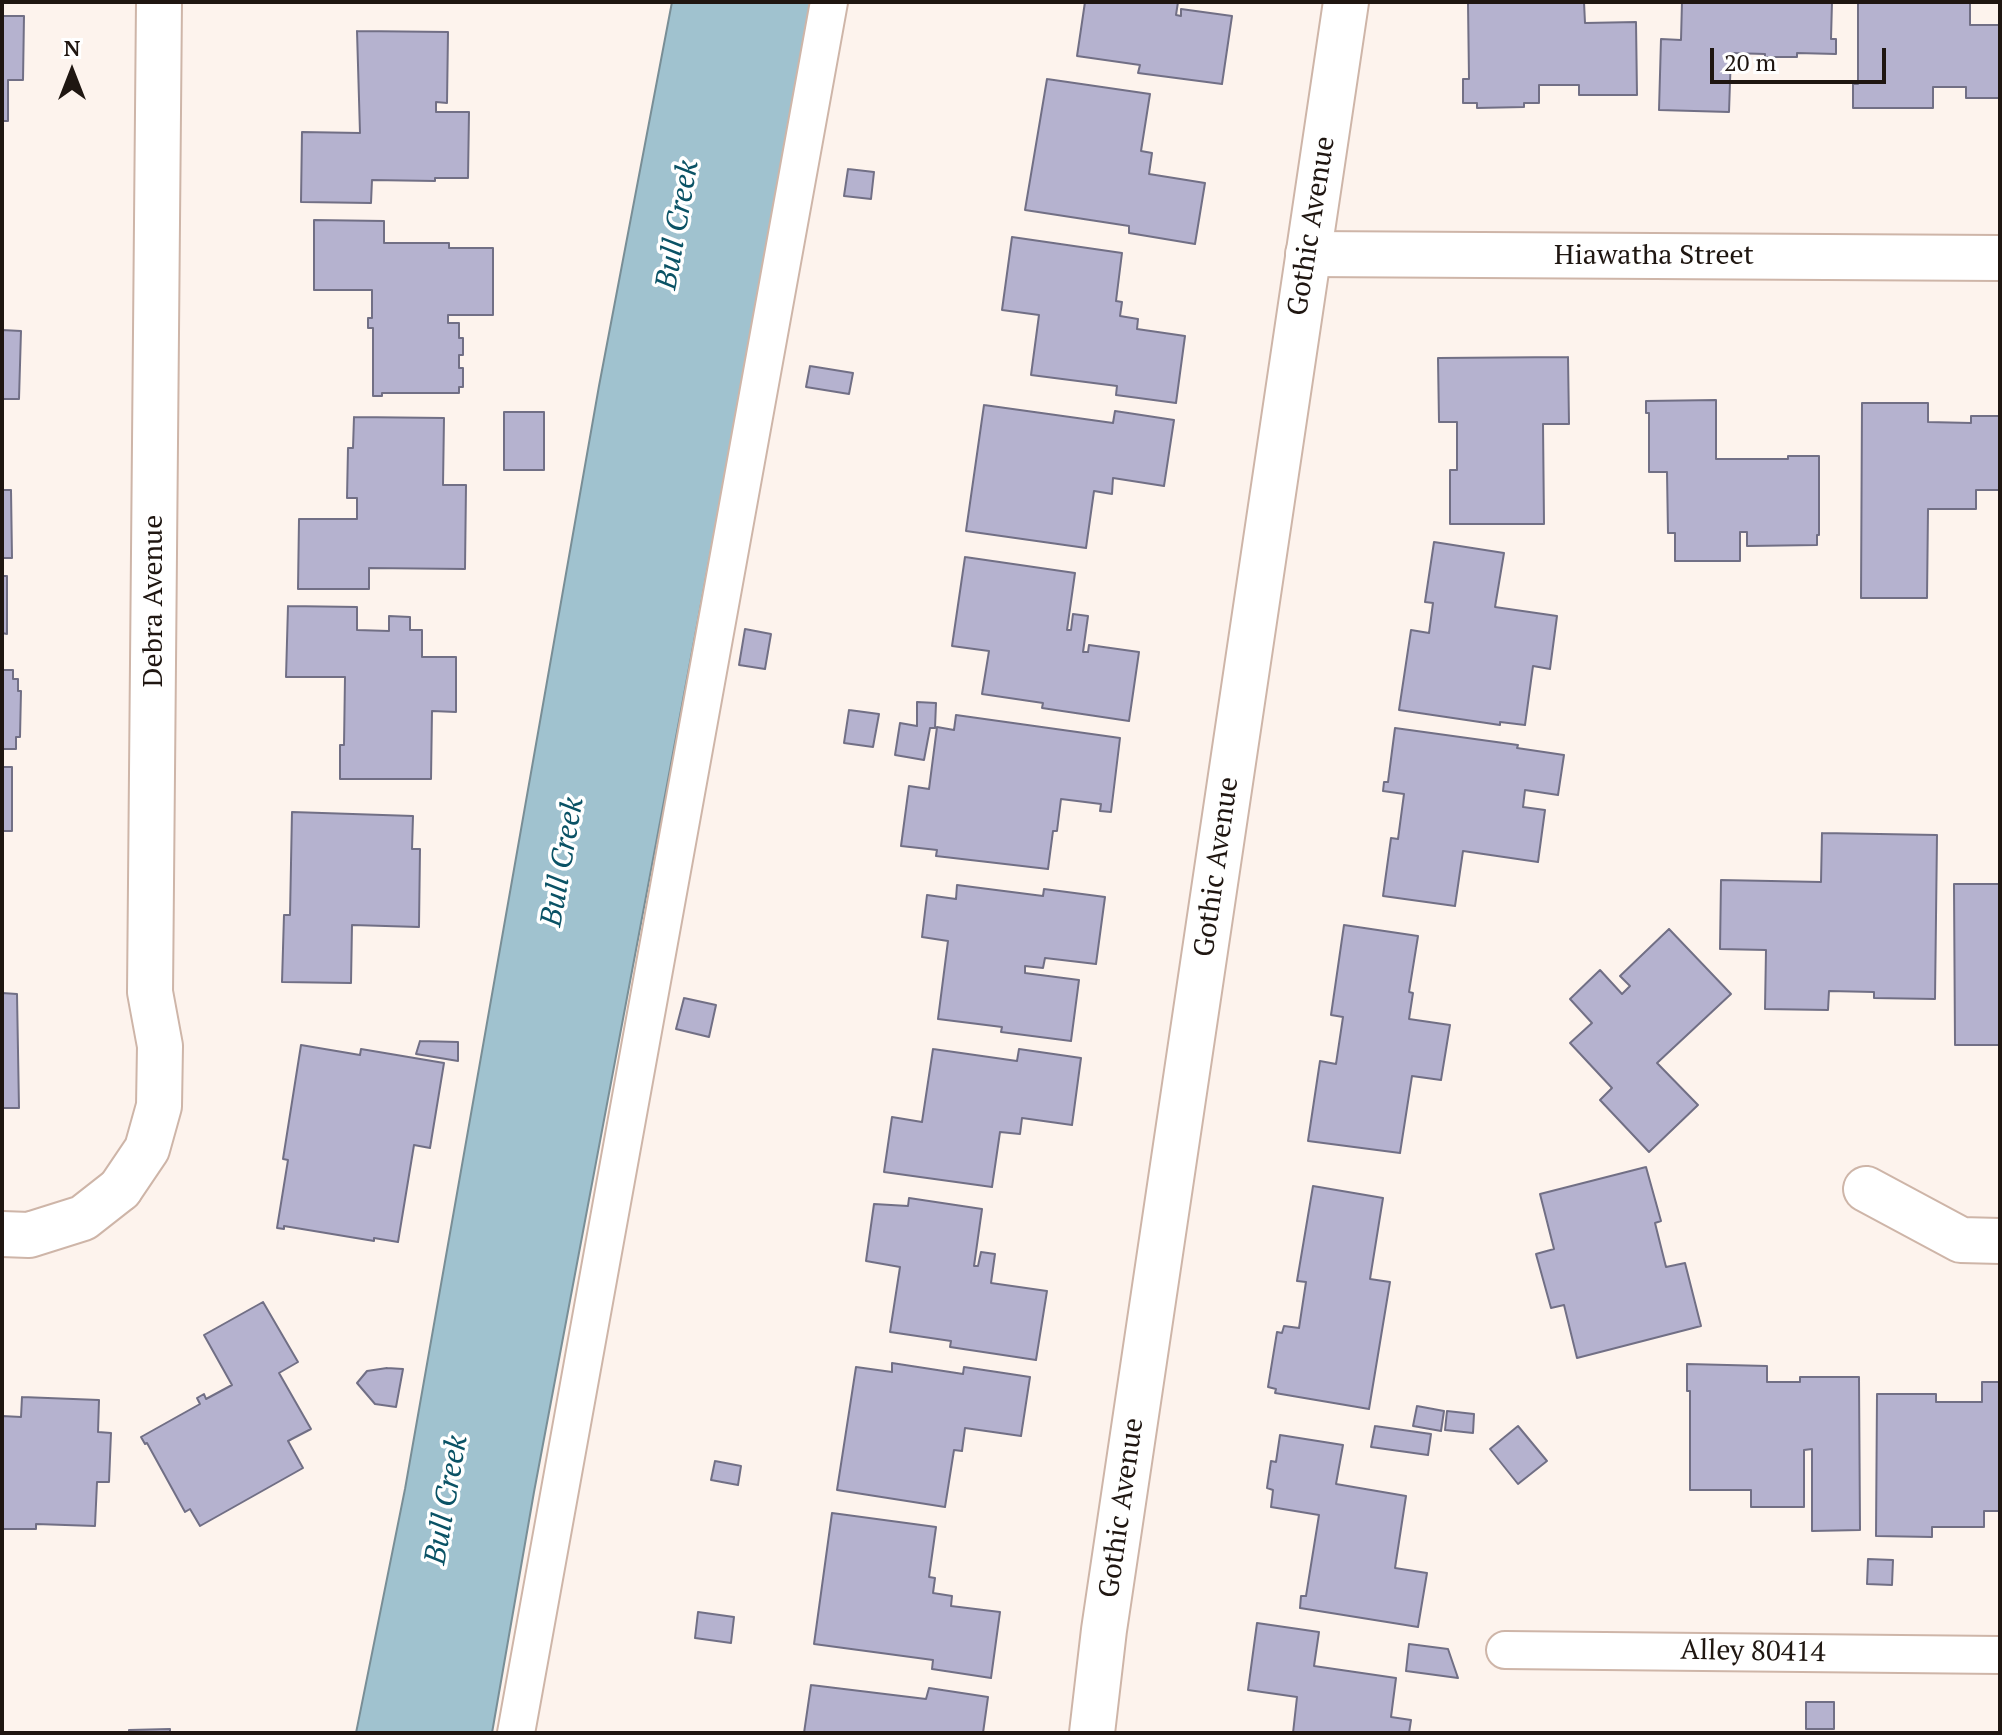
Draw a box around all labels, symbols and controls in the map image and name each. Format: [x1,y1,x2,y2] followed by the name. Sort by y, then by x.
[32,32,112,112] north arrow
[1714,32,1890,82] scale bar
[64,33,80,62] text: N
[1724,46,1776,78] text: 20 m
[1281,134,1343,318] street label: Gothic Avenue
[649,158,707,292] water label: Bull Creek
[1554,239,1754,273] street label: Hiawatha Street
[137,515,171,687] street label: Debra Avenue
[1188,775,1246,959] street label: Gothic Avenue
[534,795,592,929] water label: Bull Creek
[1093,1416,1151,1600] street label: Gothic Avenue
[418,1433,476,1567] water label: Bull Creek
[1680,1634,1826,1670] street label: Alley 80414

